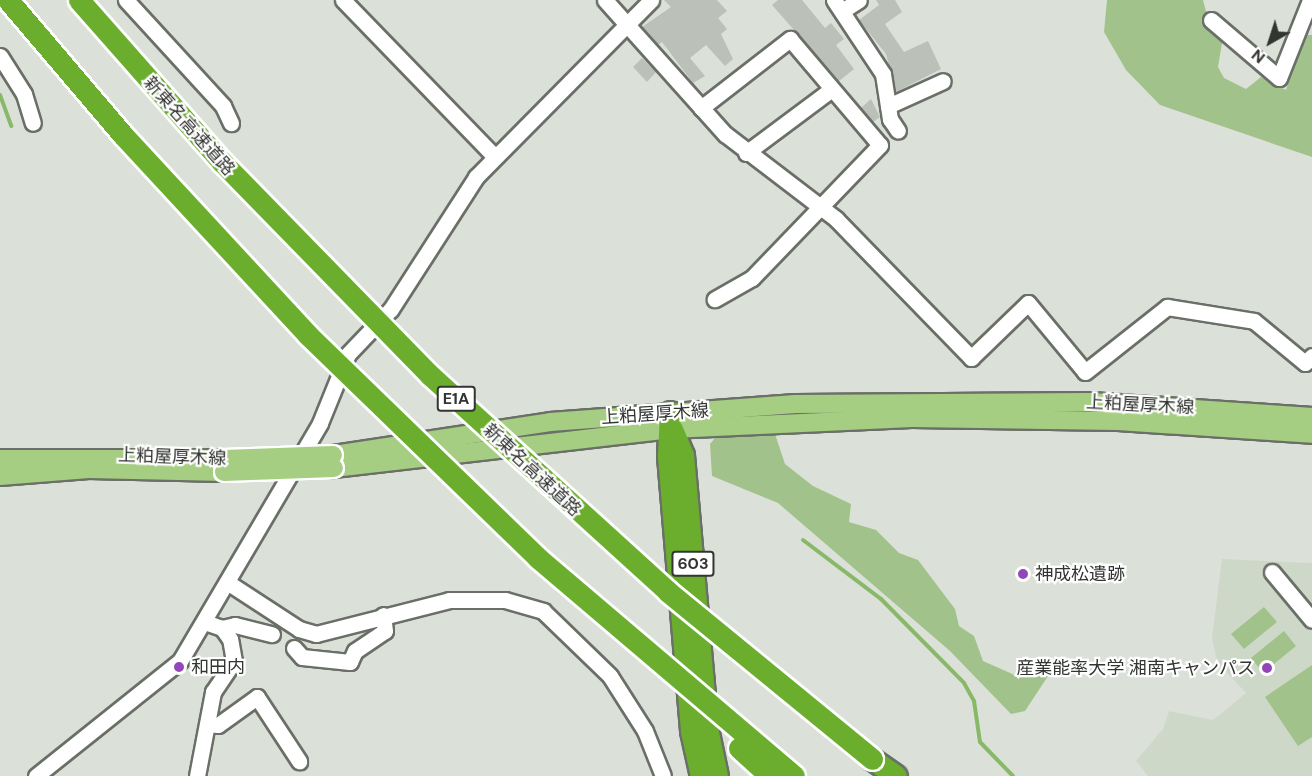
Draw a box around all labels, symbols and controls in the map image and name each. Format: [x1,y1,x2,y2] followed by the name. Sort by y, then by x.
[1240,12,1300,72] north arrow
[1247,45,1270,68] text: N
[139,72,239,180] street label: 新東名高速道路
[436,386,476,412] road number: E1A
[1086,391,1194,419] street label: 上粕屋厚木線
[600,399,710,429] street label: 上粕屋厚木線
[479,419,585,521] street label: 新東名高速道路
[118,444,226,470] street label: 上粕屋厚木線
[670,551,716,577] road number: 603
[1035,563,1125,585] place label: 神成松遺跡
[1016,567,1030,581] marker: 神成松遺跡
[191,656,245,678] place label: 和田内
[1016,657,1255,679] place label: 産業能率大学 湘南キャンパス
[172,660,186,674] marker: 和田内
[1260,661,1274,675] marker: 産業能率大学 湘南キャンパス

